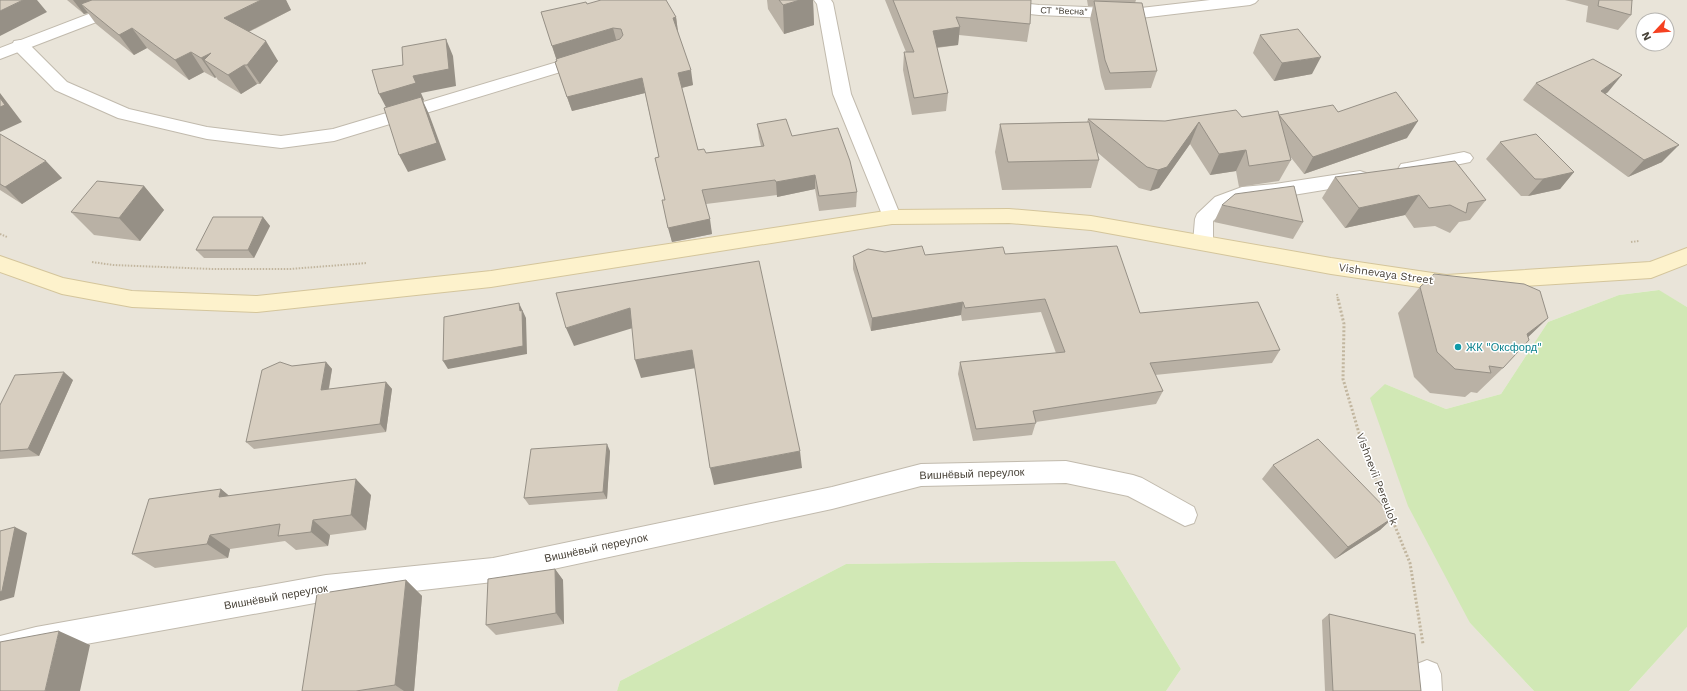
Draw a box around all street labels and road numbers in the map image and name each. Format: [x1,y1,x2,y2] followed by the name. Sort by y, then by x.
[1040,5,1088,17] street label: СТ "Весна"
[1338,261,1435,287] street label: Vishnevaya Street
[1353,431,1401,527] street label: Vishnevii Pereulok
[919,466,1025,482] street label: Вишнёвый переулок
[543,531,649,565] street label: Вишнёвый переулок
[223,581,329,613] street label: Вишнёвый переулок

